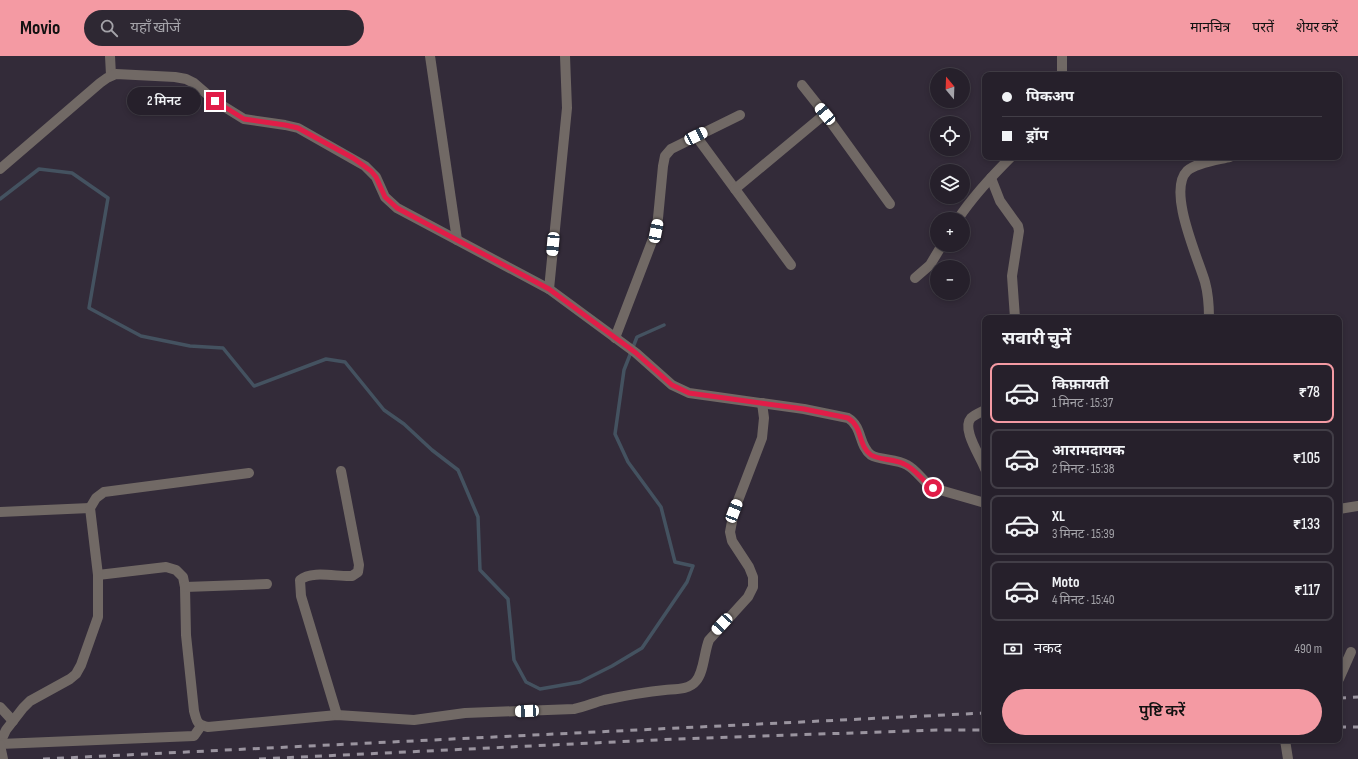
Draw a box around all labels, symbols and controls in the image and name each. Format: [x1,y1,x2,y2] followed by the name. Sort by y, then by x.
[84,10,364,46] search box
[20,17,60,40] text: Movio
[98,17,120,39] icon: search
[130,18,180,37] text: यहाँ खोजें
[1190,19,1230,36] text: मानचित्र
[1252,19,1274,36] text: परतें
[1296,19,1338,36] text: शेयर करें
[930,68,970,108] north arrow
[930,68,970,300] map controls
[127,87,201,115] callout: 2 मिनट
[1026,87,1074,106] text: पिकअप
[206,92,224,110] route end
[147,93,181,109] text: 2 मिनट
[813,101,837,127] car
[930,116,970,156] button: locate
[683,125,709,147] car
[1026,126,1048,145] text: ड्रॉप
[930,164,970,204] button: layers
[930,212,970,252] button: +
[648,218,664,244] car
[546,232,560,256] car
[930,260,970,300] button: −
[1002,328,1071,349] text: सवारी चुनें
[1004,375,1040,411] icon: car
[1052,375,1109,394] text: किफ़ायती
[1298,383,1320,402] text: ₹78
[1052,395,1113,411] text: 1 मिनट · 15:37
[1004,441,1040,477] icon: car
[1052,441,1125,460] text: आरामदायक
[1293,449,1320,468] text: ₹105
[1052,461,1114,477] text: 2 मिनट · 15:38
[924,479,942,497] route start
[724,498,744,524] car
[1004,507,1040,543] icon: car
[1052,507,1065,526] text: XL
[1293,515,1320,534] text: ₹133
[1052,526,1115,542] text: 3 मिनट · 15:39
[1004,573,1040,609] icon: car
[1052,573,1079,592] text: Moto
[1294,581,1320,600] text: ₹117
[1052,592,1115,608] text: 4 मिनट · 15:40
[709,611,735,637] car
[1002,638,1024,660] icon: cash
[1034,639,1062,658] text: नकद
[1295,641,1322,657] text: 490 m
[1002,689,1322,735] button: पुष्टि करें
[515,704,539,718] car

